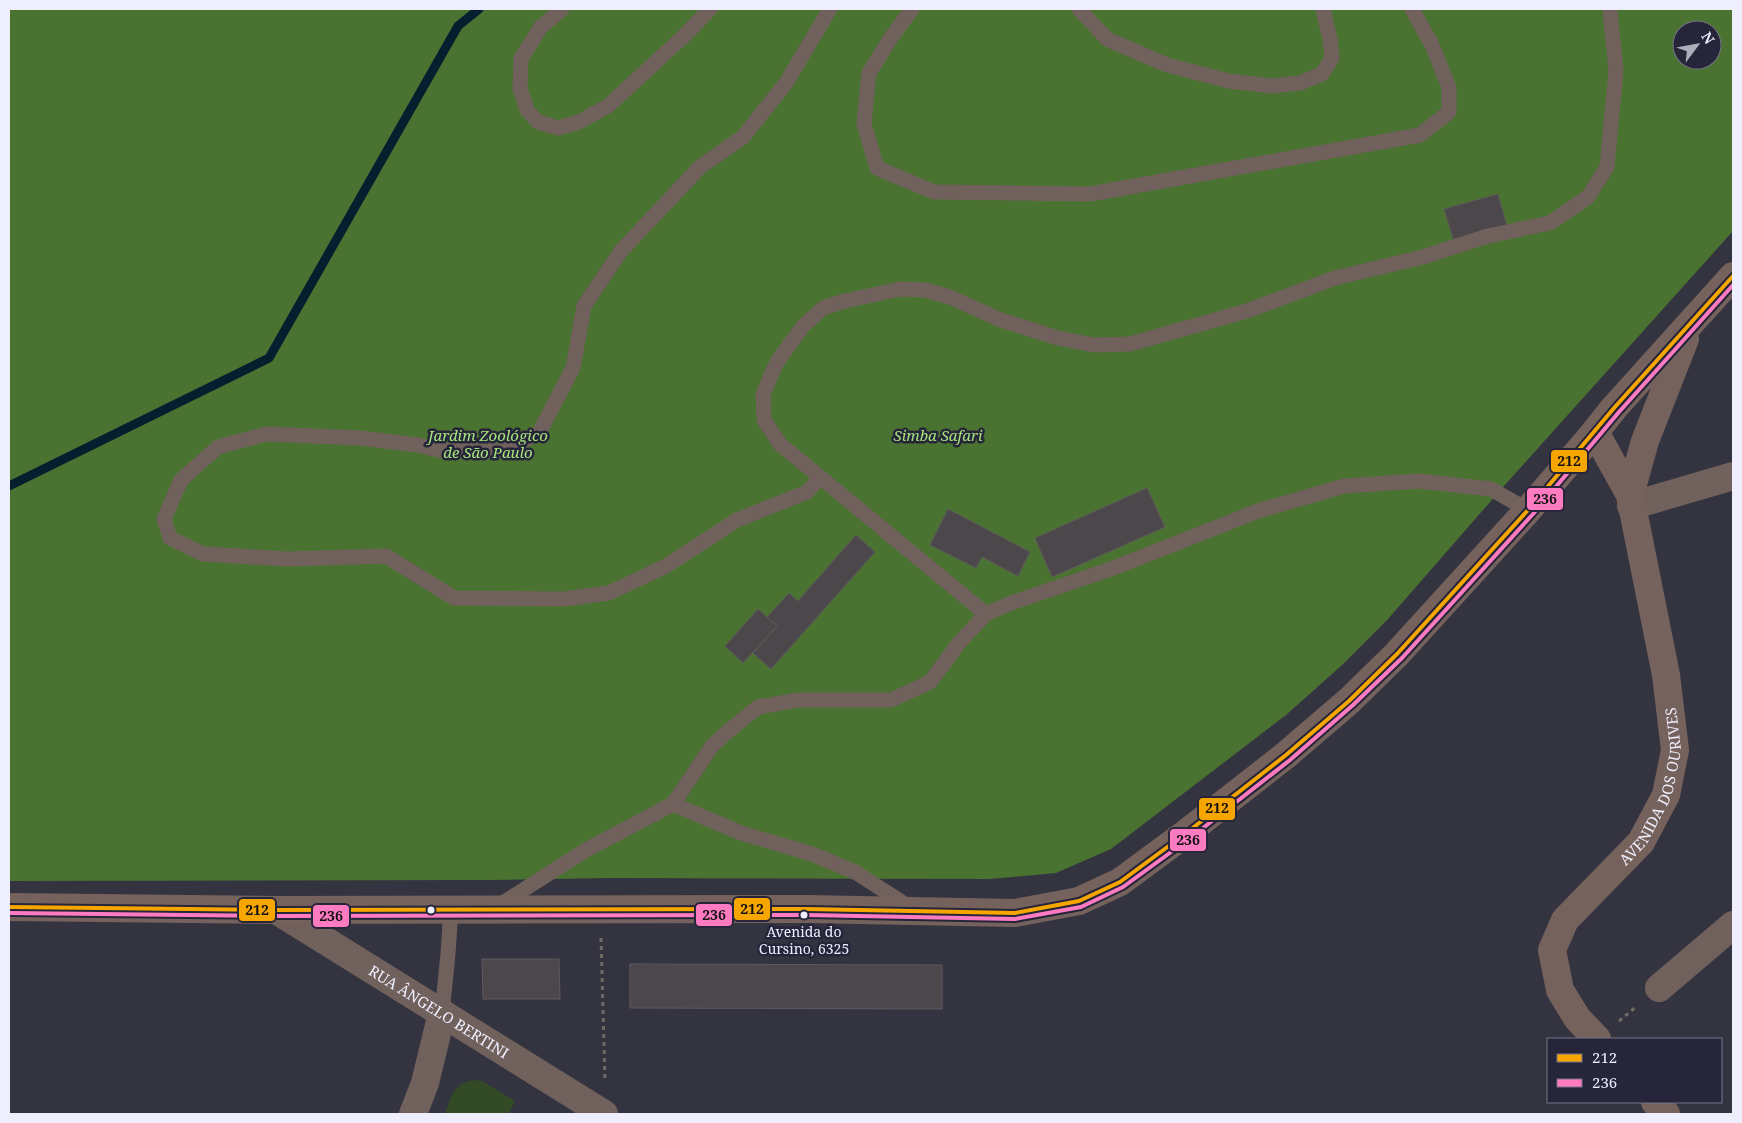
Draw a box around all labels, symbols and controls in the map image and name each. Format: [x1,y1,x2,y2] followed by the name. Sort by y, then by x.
[1672,20,1722,70] north arrow
[1697,28,1719,48] text: N
[425,425,548,462] park label: Jardim Zoológico de São Paulo
[893,425,983,445] park label: Simba Safari
[1550,449,1588,473] line badge: 212
[1557,451,1581,470] text: 212
[1526,487,1564,511] line badge: 236
[1533,489,1557,508] text: 236
[1614,706,1685,869] street label: AVENIDA DOS OURIVES
[1198,797,1236,821] line badge: 212
[1205,798,1229,817] text: 212
[1169,828,1207,852] line badge: 236
[1176,830,1200,849] text: 236
[733,897,771,921] line badge: 212
[238,898,276,922] line badge: 212
[740,899,764,918] text: 212
[245,900,269,919] text: 212
[695,903,733,927] line badge: 236
[312,904,350,928] line badge: 236
[426,905,436,915] unlabelled marker
[702,905,726,924] text: 236
[319,906,343,925] text: 236
[799,910,809,920] marker: Avenida do Cursino, 6325
[759,922,849,958] place label: Avenida do Cursino, 6325
[365,960,513,1063] street label: RUA ÂNGELO BERTINI
[1547,1038,1722,1103] legend
[1592,1047,1617,1067] text: 212
[1592,1072,1617,1092] text: 236

